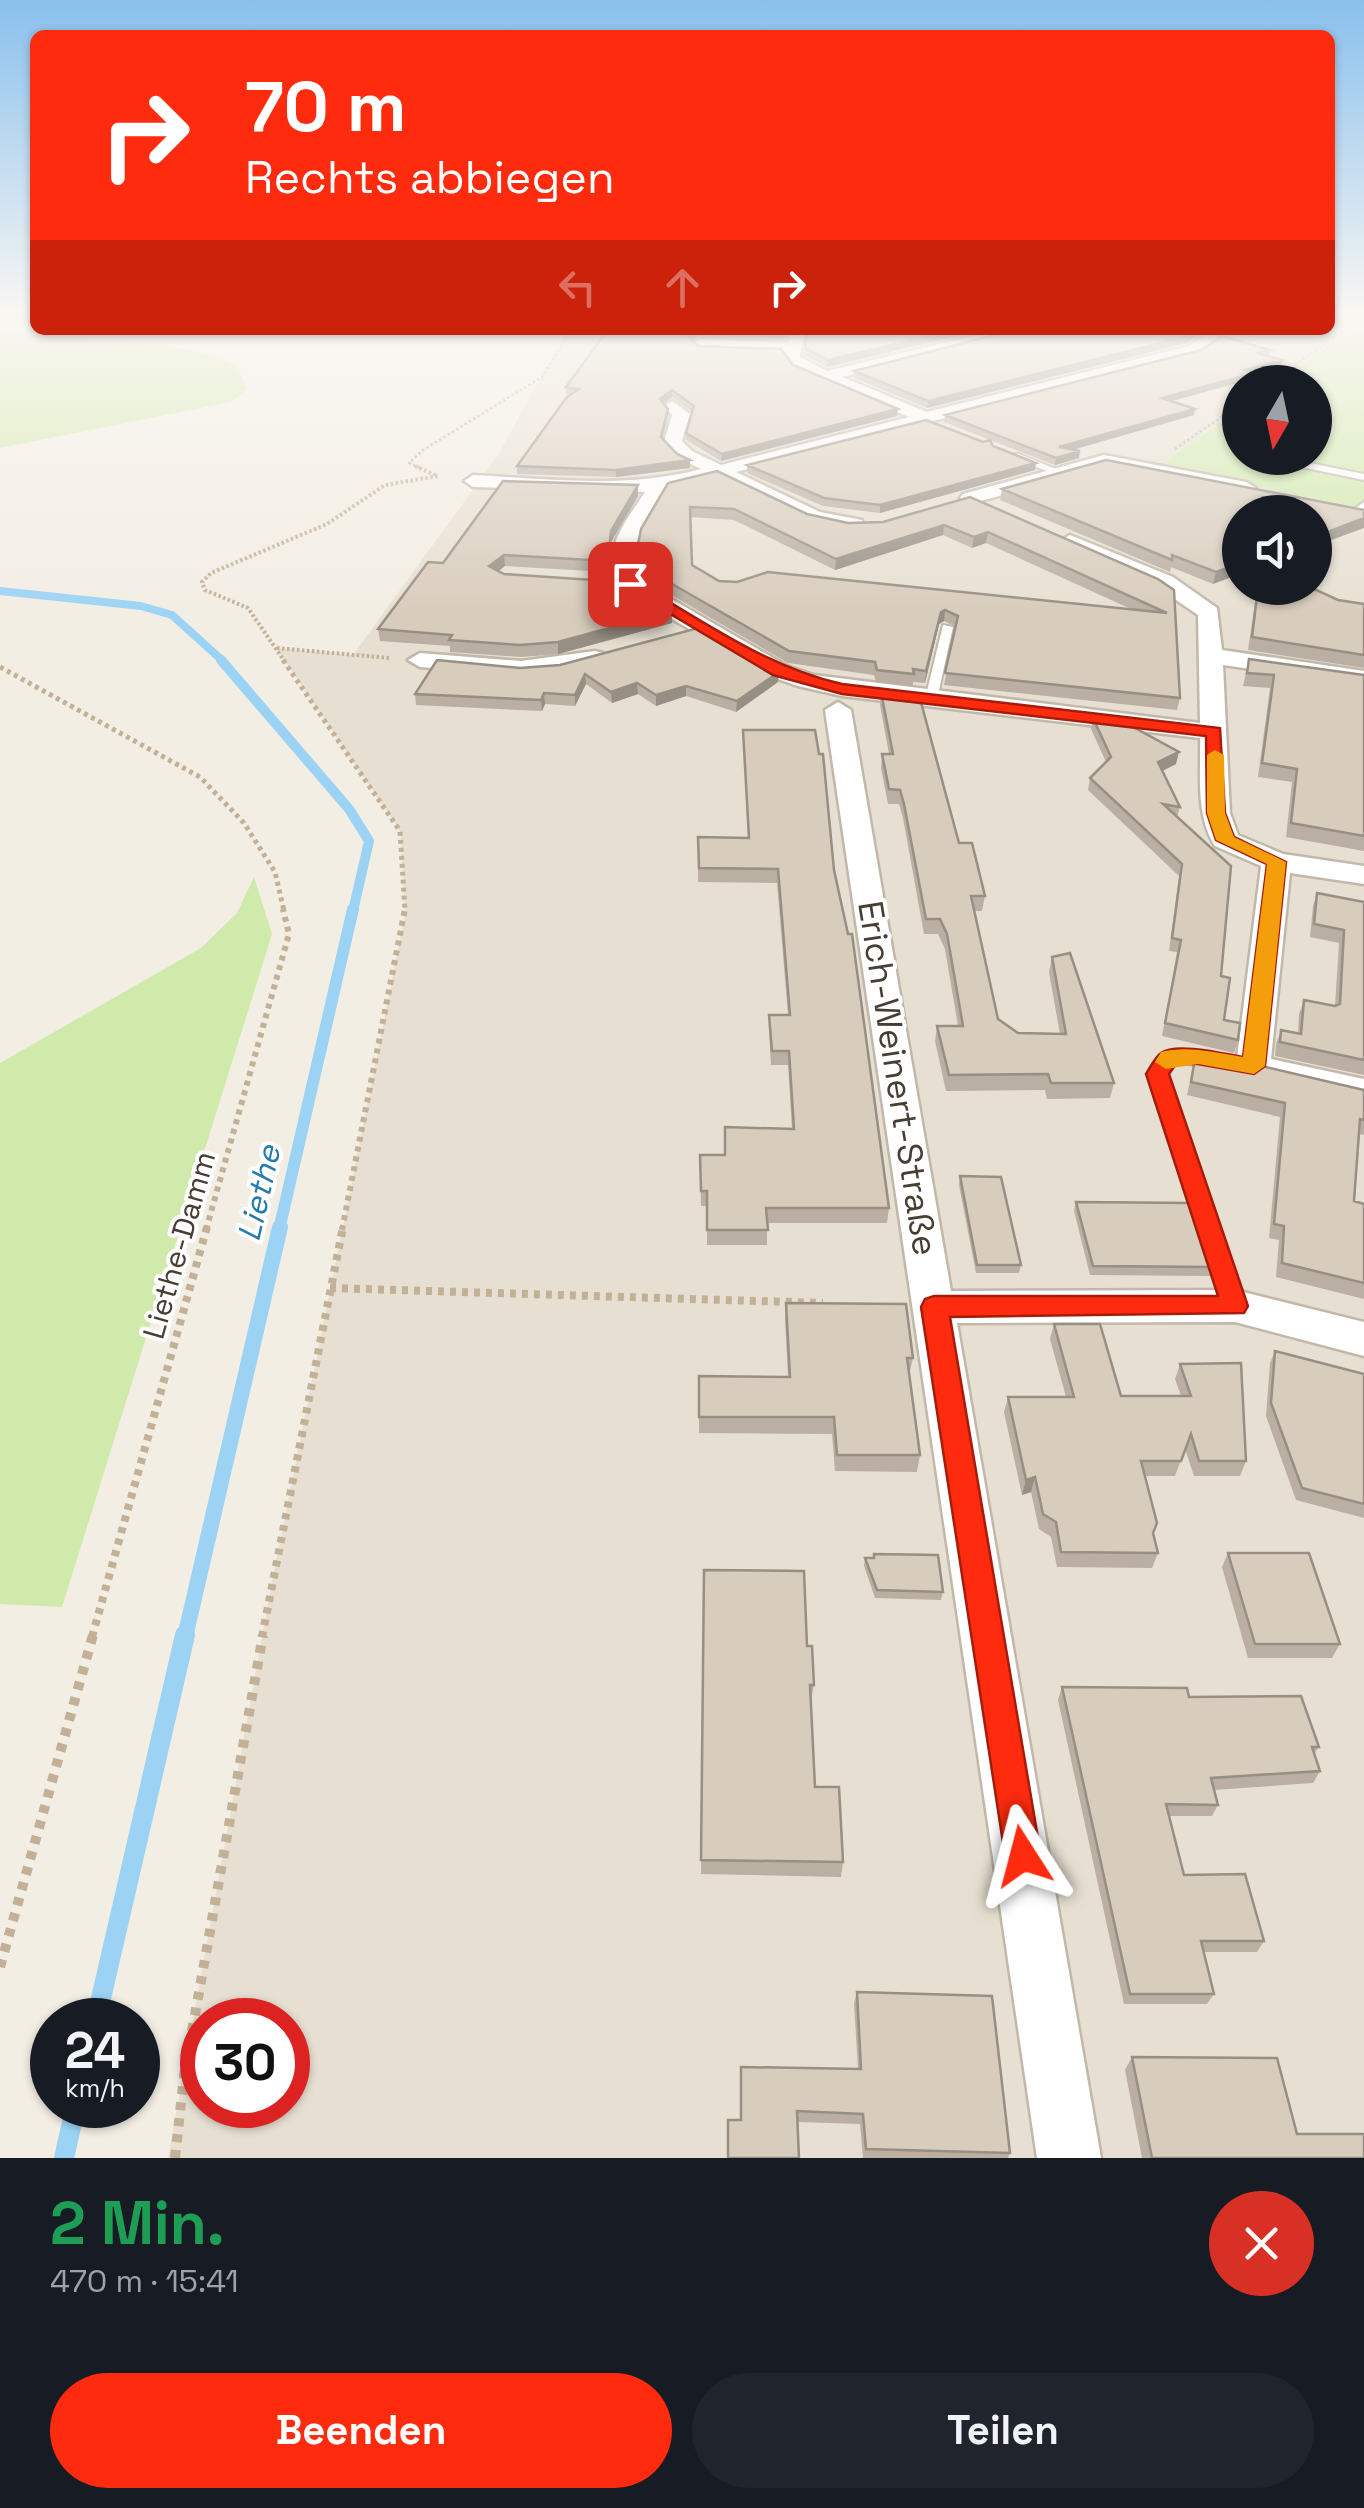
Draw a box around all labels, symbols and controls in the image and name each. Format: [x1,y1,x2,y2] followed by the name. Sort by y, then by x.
[245,62,406,151] text: 70 m
[80,70,210,200] icon: right
[245,149,615,206] text: Rechts abbiegen
[550,260,605,315] icon: left
[655,260,710,315] icon: ahead
[760,260,815,315] icon: right
[1222,365,1332,475] north arrow
[1222,365,1332,605] map controls
[1222,495,1332,605] button: sound
[588,542,673,627] pin
[603,557,658,612] icon: arrive
[848,898,948,1258] street label: Erich-Weinert-Straße
[229,1140,290,1245] water label: Liethe
[134,1147,224,1343] street label: Liethe-Damm
[971,1804,1075,1908] position arrow
[180,1998,310,2128] speed limit sign: 30
[65,2019,125,2083] text: 24
[65,2072,125,2104] text: km/h
[50,2185,225,2262] text: 2 Min.
[1209,2191,1314,2296] button: close
[50,2261,239,2301] text: 470 m · 15:41
[50,2373,672,2488] button: Beenden
[692,2373,1314,2488] button: Teilen

